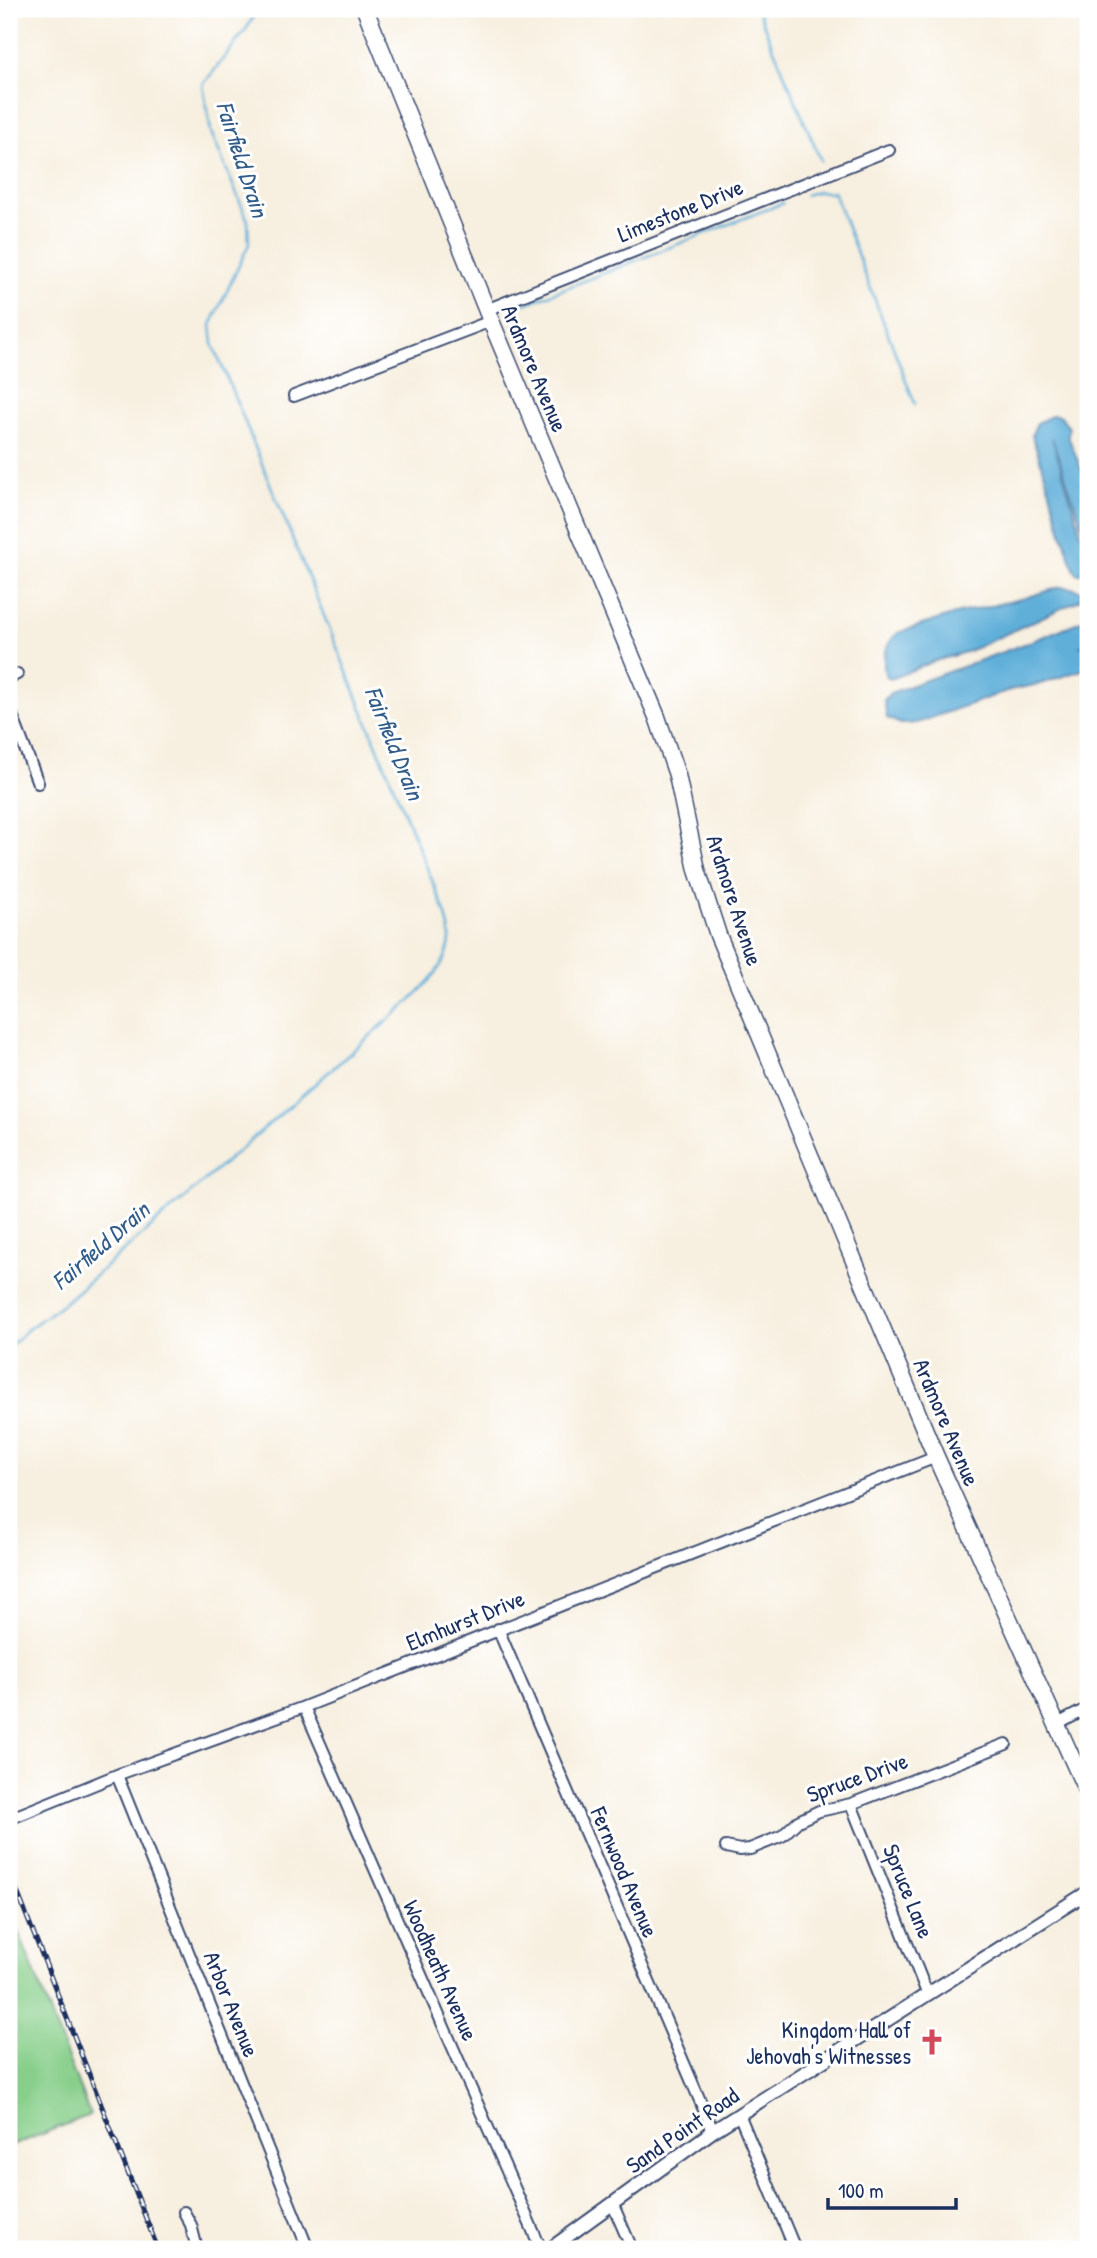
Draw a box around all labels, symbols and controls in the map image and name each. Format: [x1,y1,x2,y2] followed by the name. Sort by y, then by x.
[209,97,277,223] water label: Fairfield Drain
[613,171,747,249] street label: Limestone Drive
[494,300,576,436] street label: Ardmore Avenue
[358,682,433,806] water label: Fairfield Drain
[699,831,771,969] street label: Ardmore Avenue
[44,1192,157,1296] water label: Fairfield Drain
[906,1354,988,1490] street label: Ardmore Avenue
[401,1582,529,1658] street label: Elmhurst Drive
[802,1744,912,1810] street label: Spruce Drive
[583,1801,666,1942] street label: Fernwood Avenue
[876,1839,942,1943] street label: Spruce Lane
[396,1895,486,2045] street label: Woodheath Avenue
[197,1947,267,2061] street label: Arbor Avenue
[746,2014,912,2071] place label: Kingdom Hall of Jehovah's Witnesses
[917,2027,947,2057] church icon: Kingdom Hall of Jehovah's Witnesses
[619,2080,745,2180] street label: Sand Point Road
[828,2167,955,2211] scale bar
[838,2176,884,2205] text: 100 m

